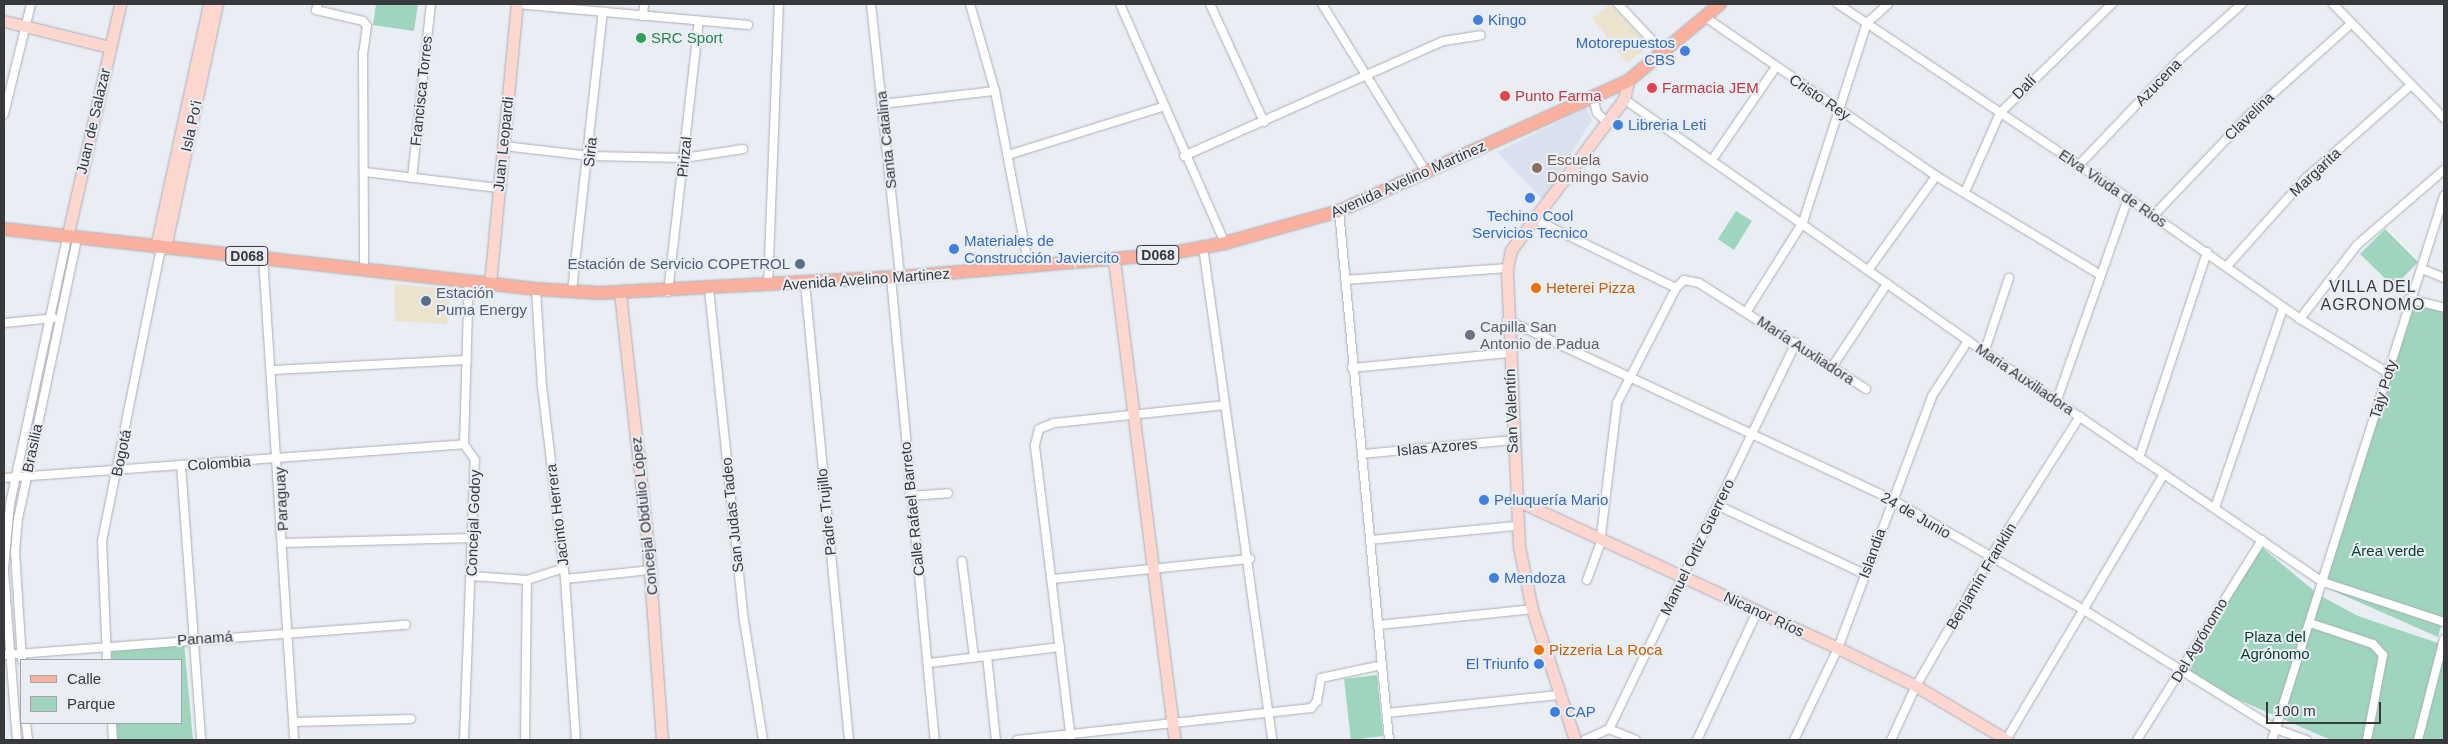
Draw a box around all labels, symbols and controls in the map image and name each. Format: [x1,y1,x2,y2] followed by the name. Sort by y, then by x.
[1488,11,1526,29] place label: Kingo
[1472,14,1484,26] marker: Kingo
[651,29,723,47] place label: SRC Sport
[635,32,647,44] marker: SRC Sport
[1576,33,1675,68] place label: Motorepuestos CBS
[406,35,436,147] street label: Francisca Torres
[1679,45,1691,57] marker: Motorepuestos CBS
[2131,55,2185,109] street label: Azucena
[72,66,114,176] street label: Juan de Salazar
[1786,70,1854,124] street label: Cristo Rey
[2008,71,2040,103] street label: Dalí
[1662,79,1759,97] place label: Farmacia JEM
[1646,82,1658,94] marker: Farmacia JEM
[1515,87,1602,105] place label: Punto Farma
[2221,88,2277,144] street label: Clavelina
[872,90,900,190] street label: Santa Catalina
[1499,90,1511,102] marker: Punto Farma
[489,96,517,192] street label: Juan Leopardi
[177,99,205,153] street label: Isla Po'i
[1628,116,1706,134] place label: Libreria Leti
[1612,119,1624,131] marker: Libreria Leti
[579,136,601,168] street label: Siria
[673,136,695,178] street label: Pirizal
[1327,136,1489,222] street label: Avenida Avelino Martinez
[2286,144,2344,200] street label: Margarita
[2056,145,2170,231] street label: Elva Viuda de Rios
[1547,150,1649,185] place label: Escuela Domingo Savio
[1531,162,1543,174] marker: Escuela Domingo Savio
[1524,192,1536,204] marker: Techino Cool Servicios Tecnico
[1472,206,1588,241] place label: Techino Cool Servicios Tecnico
[964,231,1119,266] place label: Materiales de Construcción Javiercito
[948,243,960,255] marker: Materiales de Construcción Javiercito
[1136,244,1180,266] road number: D068
[224,245,270,268] road number: D068
[567,255,790,273] place label: Estación de Servicio COPETROL
[794,258,806,270] marker: Estación de Servicio COPETROL
[781,264,951,294] street label: Avenida Avelino Martinez
[2320,277,2426,315] district label: VILLA DEL AGRONOMO
[1546,279,1635,297] place label: Heterei Pizza
[1530,282,1542,294] marker: Heterei Pizza
[436,283,527,318] place label: Estación Puma Energy
[420,295,432,307] marker: Estación Puma Energy
[1754,312,1858,388] street label: María Auxliadora
[1480,317,1599,352] place label: Capilla San Antonio de Padua
[1464,329,1476,341] marker: Capilla San Antonio de Padua
[1972,339,2078,419] street label: Maria Auxiliadora
[2365,357,2401,421] street label: Tajy Poty
[1501,368,1521,454] street label: San Valentín
[18,422,46,474] street label: Brasilia
[107,428,135,478] street label: Bogotá
[1396,434,1478,460] street label: Islas Azores
[627,436,661,596] street label: Concejal Obdulio López
[896,441,928,577] street label: Calle Rafael Barreto
[187,452,251,474] street label: Colombia
[717,456,747,574] street label: San Judas Tadeo
[542,463,572,567] street label: Jacinto Herrera
[270,466,292,532] street label: Paraguay
[812,467,840,557] street label: Padre Trujillo
[462,469,484,577] street label: Concejal Godoy
[1656,476,1738,618] street label: Manuel Ortiz Guerrero
[1878,488,1954,542] street label: 24 de Junio
[1494,491,1608,509] place label: Peluquería Mario
[1478,494,1490,506] marker: Peluquería Mario
[1942,520,2020,632] street label: Benjamín Franklin
[1855,526,1889,580] street label: Islandia
[2351,542,2425,560] park label: Área verde
[1504,569,1566,587] place label: Mendoza
[1488,572,1500,584] marker: Mendoza
[1721,588,1807,640] street label: Nicanor Ríos
[2167,594,2231,686] street label: Del Agrónomo
[177,627,233,649] street label: Panamá
[2240,627,2310,662] park label: Plaza del Agrónomo
[1549,641,1662,659] place label: Pizzeria La Roca
[1533,644,1545,656] marker: Pizzeria La Roca
[1465,655,1529,673] place label: El Triunfo
[1533,658,1545,670] marker: El Triunfo
[20,659,182,724] legend
[67,670,101,687] text: Calle
[2268,692,2383,724] scale bar
[67,695,115,712] text: Parque
[2274,702,2316,719] text: 100 m
[1565,703,1596,721] place label: CAP
[1549,706,1561,718] marker: CAP

